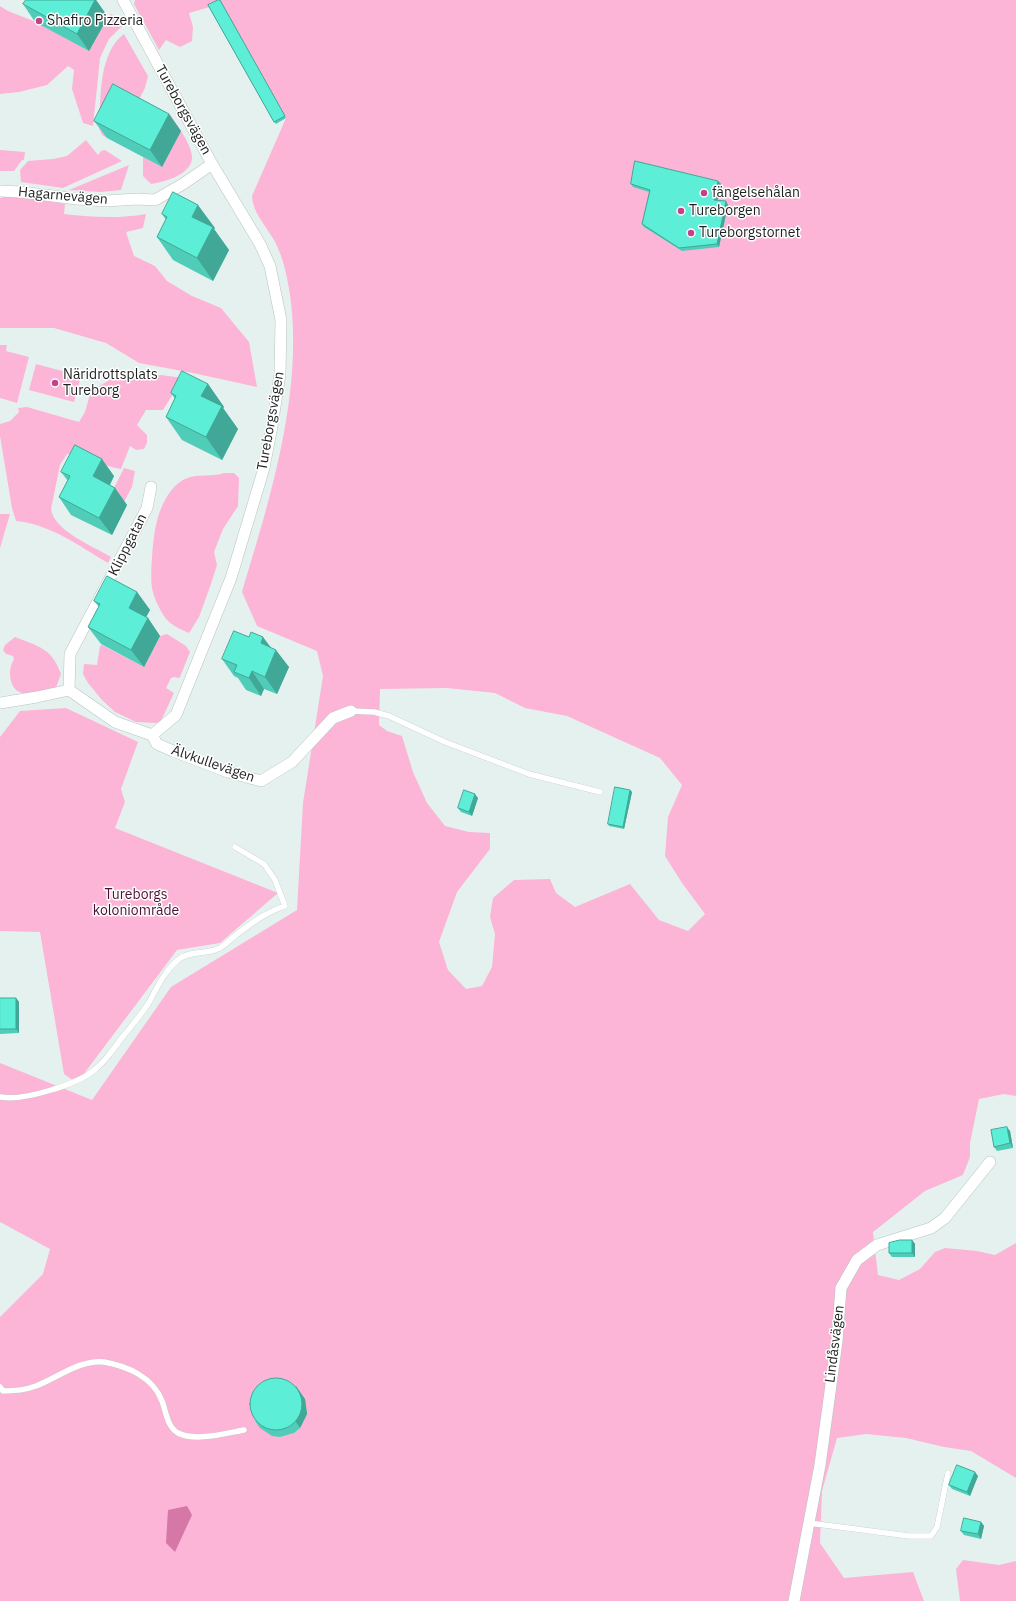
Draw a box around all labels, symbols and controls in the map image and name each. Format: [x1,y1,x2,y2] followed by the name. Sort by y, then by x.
[47,13,143,29] place label: Shafiro Pizzeria
[34,16,44,26] marker: Shafiro Pizzeria
[151,62,215,158] street label: Tureborgsvägen
[17,184,109,208] street label: Hagarnevägen
[712,185,800,201] place label: fängelsehålan
[699,188,709,198] marker: fängelsehålan
[689,203,761,219] place label: Tureborgen
[676,206,686,216] marker: Tureborgen
[699,225,800,241] place label: Tureborgstornet
[686,228,696,238] marker: Tureborgstornet
[63,367,158,400] place label: Näridrottsplats Tureborg
[254,370,288,472] street label: Tureborgsvägen
[50,378,60,388] marker: Näridrottsplats Tureborg
[105,511,151,579] street label: Klippgatan
[169,742,257,786] street label: Älvkullevägen
[93,887,179,920] park label: Tureborgs koloniområde
[822,1304,848,1384] street label: Lindåsvägen

